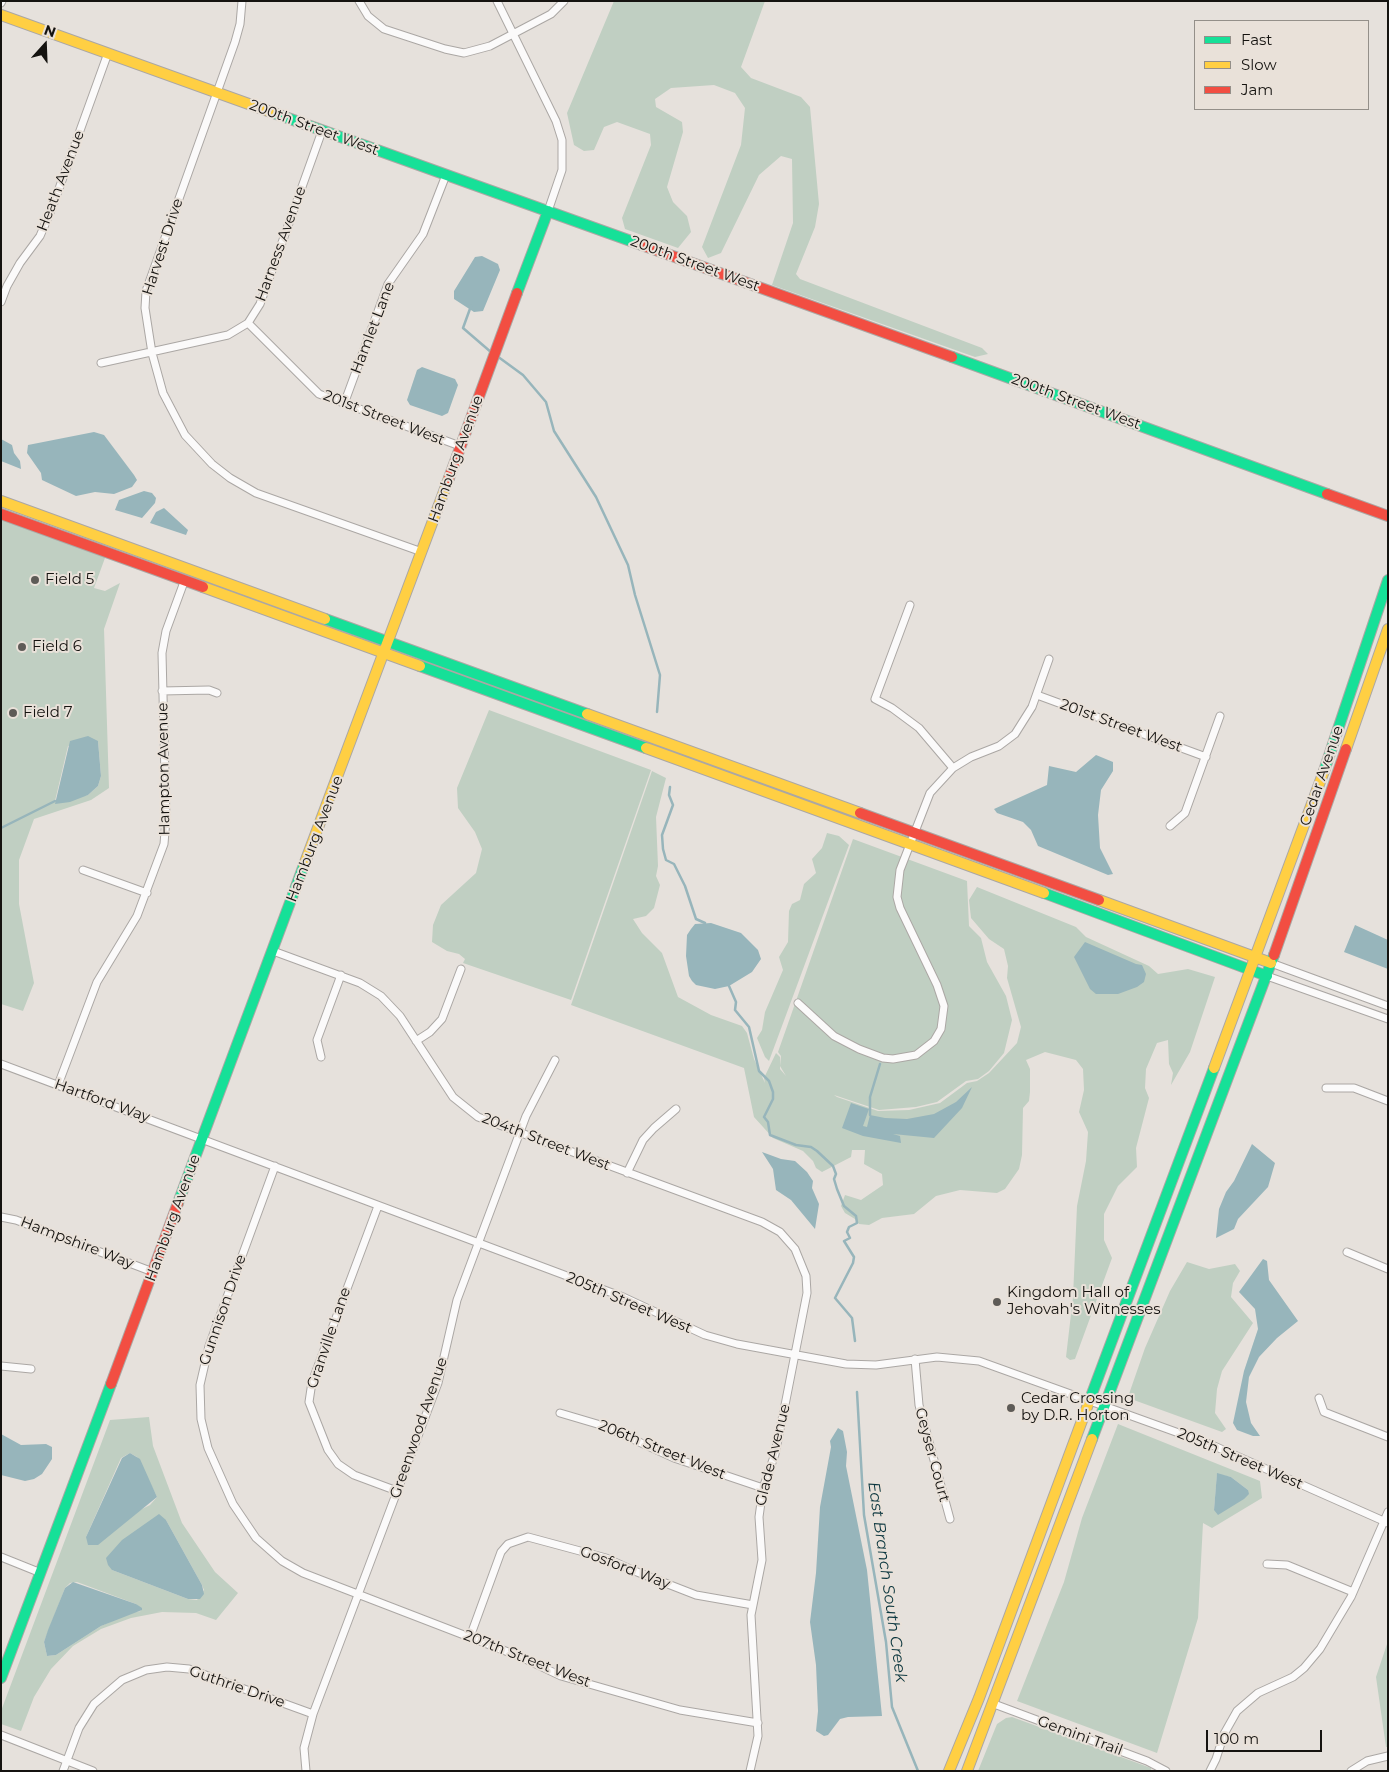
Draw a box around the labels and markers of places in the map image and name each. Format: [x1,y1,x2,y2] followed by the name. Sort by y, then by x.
[45,571,94,589] place label: Field 5
[29,574,41,586] marker: Field 5
[32,638,82,656] place label: Field 6
[16,641,28,653] marker: Field 6
[23,704,73,722] place label: Field 7
[7,707,19,719] marker: Field 7
[1007,1284,1161,1319] place label: Kingdom Hall of Jehovah's Witnesses
[991,1296,1003,1308] marker: Kingdom Hall of Jehovah's Witnesses
[1021,1390,1134,1425] place label: Cedar Crossing by D.R. Horton
[1005,1402,1017,1414] marker: Cedar Crossing by D.R. Horton

